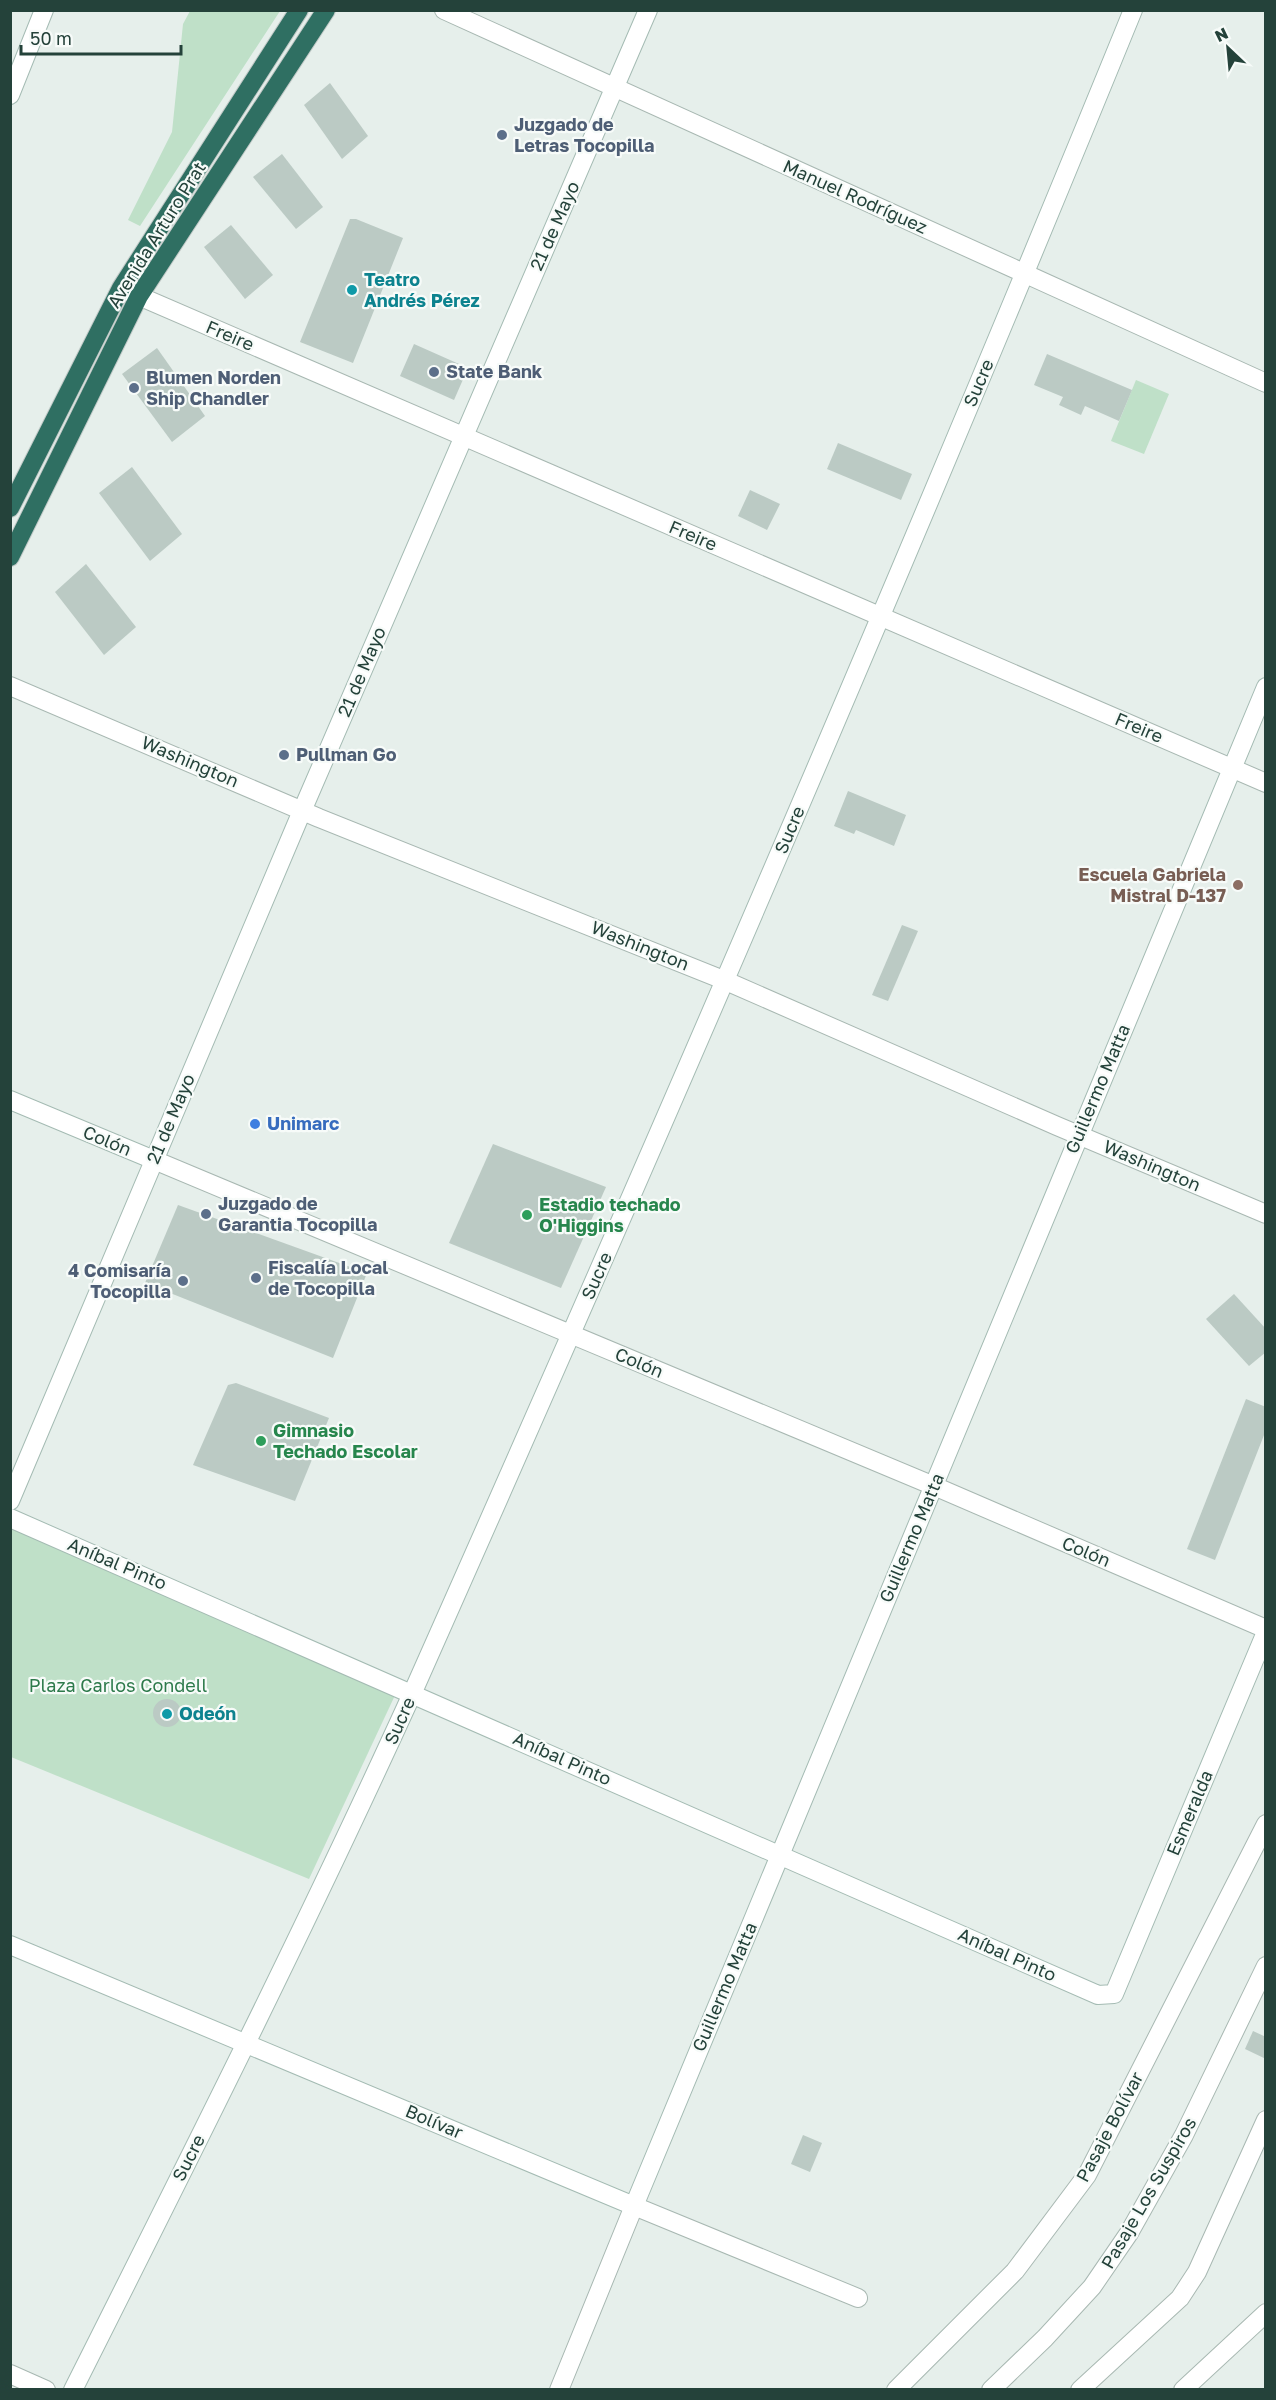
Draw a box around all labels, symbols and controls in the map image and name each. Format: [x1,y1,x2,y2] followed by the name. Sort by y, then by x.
[21,18,182,56] scale bar
[1198,18,1258,78] north arrow
[1212,23,1231,46] text: N
[30,27,72,49] text: 50 m
[514,113,654,156] place label: Juzgado de Letras Tocopilla
[495,128,509,142] marker: Juzgado de Letras Tocopilla
[780,154,931,238] street label: Manuel Rodríguez
[102,157,210,312] street label: Avenida Arturo Prat
[525,177,584,274] street label: 21 de Mayo
[364,268,480,311] place label: Teatro Andrés Pérez
[345,283,359,297] marker: Teatro Andrés Pérez
[203,315,258,355] street label: Freire
[958,356,998,410] street label: Sucre
[446,360,543,382] place label: State Bank
[427,365,441,379] marker: State Bank
[146,366,281,409] place label: Blumen Norden Ship Chandler
[127,381,141,395] marker: Blumen Norden Ship Chandler
[666,515,721,555] street label: Freire
[332,623,390,720] street label: 21 de Mayo
[1112,707,1167,747] street label: Freire
[139,731,242,791] street label: Washington
[296,743,397,765] place label: Pullman Go
[277,748,291,762] marker: Pullman Go
[769,803,809,857] street label: Sucre
[1078,863,1226,906] place label: Escuela Gabriela Mistral D-137
[1231,878,1245,892] marker: Escuela Gabriela Mistral D-137
[588,916,692,975] street label: Washington
[1060,1021,1134,1157] street label: Guillermo Matta
[141,1070,199,1167] street label: 21 de Mayo
[267,1112,339,1134] place label: Unimarc
[248,1117,262,1131] marker: Unimarc
[80,1120,135,1160] street label: Colón
[1101,1135,1204,1195] street label: Washington
[218,1192,378,1235] place label: Juzgado de Garantia Tocopilla
[539,1193,681,1236] place label: Estadio techado O'Higgins
[199,1207,213,1221] marker: Juzgado de Garantia Tocopilla
[520,1208,534,1222] marker: Estadio techado O'Higgins
[576,1249,616,1303] street label: Sucre
[268,1256,388,1299] place label: Fiscalía Local de Tocopilla
[68,1259,171,1302] place label: 4 Comisaría Tocopilla
[249,1271,263,1285] marker: Fiscalía Local de Tocopilla
[176,1274,190,1288] marker: 4 Comisaría Tocopilla
[612,1342,667,1382] street label: Colón
[273,1419,418,1462] place label: Gimnasio Techado Escolar
[254,1434,268,1448] marker: Gimnasio Techado Escolar
[874,1470,948,1606] street label: Guillermo Matta
[1059,1531,1114,1571] street label: Colón
[65,1532,170,1594] street label: Aníbal Pinto
[29,1674,208,1696] park label: Plaza Carlos Condell
[379,1694,419,1748] street label: Sucre
[179,1702,236,1724] place label: Odeón
[160,1707,174,1721] marker: Odeón
[510,1727,615,1790] street label: Aníbal Pinto
[1161,1767,1217,1859] street label: Esmeralda
[687,1919,761,2055] street label: Guillermo Matta
[955,1923,1060,1986] street label: Aníbal Pinto
[1071,2068,1147,2185] street label: Pasaje Bolívar
[402,2099,466,2143] street label: Bolívar
[1096,2113,1200,2272] street label: Pasaje Los Suspiros
[167,2130,209,2185] street label: Sucre

